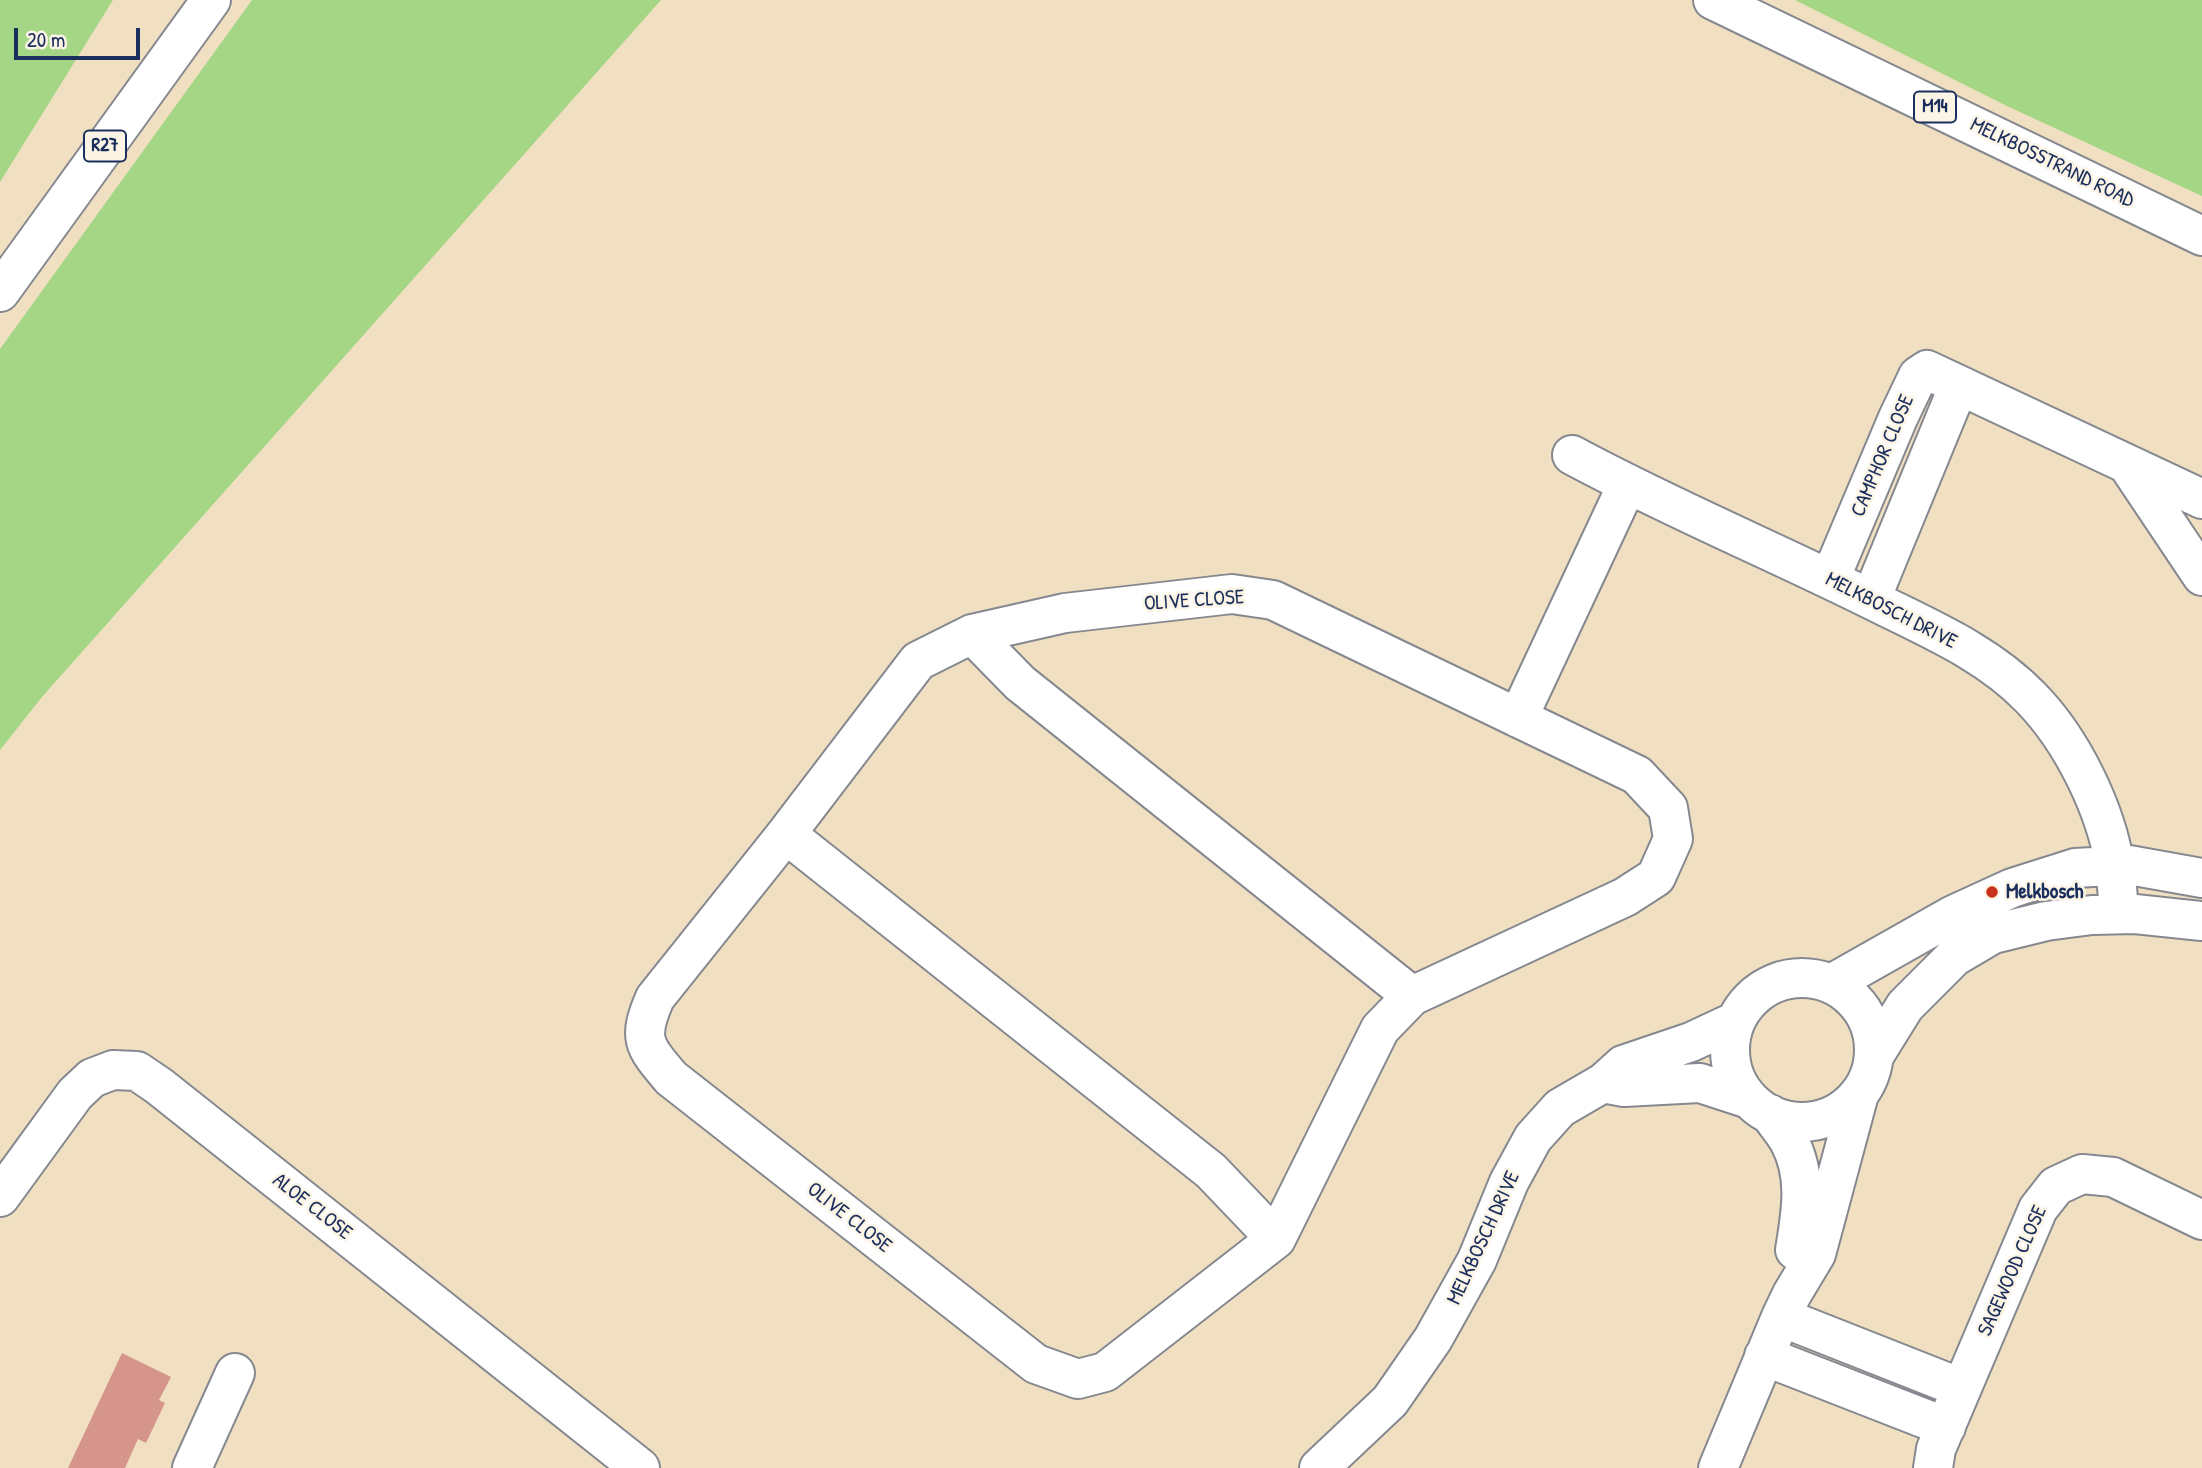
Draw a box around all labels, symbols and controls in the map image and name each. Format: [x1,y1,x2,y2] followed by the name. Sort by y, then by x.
[18,14,144,58] scale bar
[27,25,65,54] text: 20 m
[1914,92,1956,122] road number: M14
[1966,112,2138,214] street label: MELKBOSSTRAND ROAD
[84,130,126,162] road number: R27
[1846,391,1920,521] street label: CAMPHOR CLOSE
[1821,567,1961,655] street label: MELKBOSCH DRIVE
[1143,585,1245,617] street label: OLIVE CLOSE
[2006,879,2083,905] place label: Melkbosch
[1984,884,2000,900] marker: Melkbosch
[1442,1167,1526,1309] street label: MELKBOSCH DRIVE
[267,1168,357,1246] street label: ALOE CLOSE
[802,1177,896,1259] street label: OLIVE CLOSE
[1973,1202,2053,1340] street label: SAGEWOOD CLOSE

